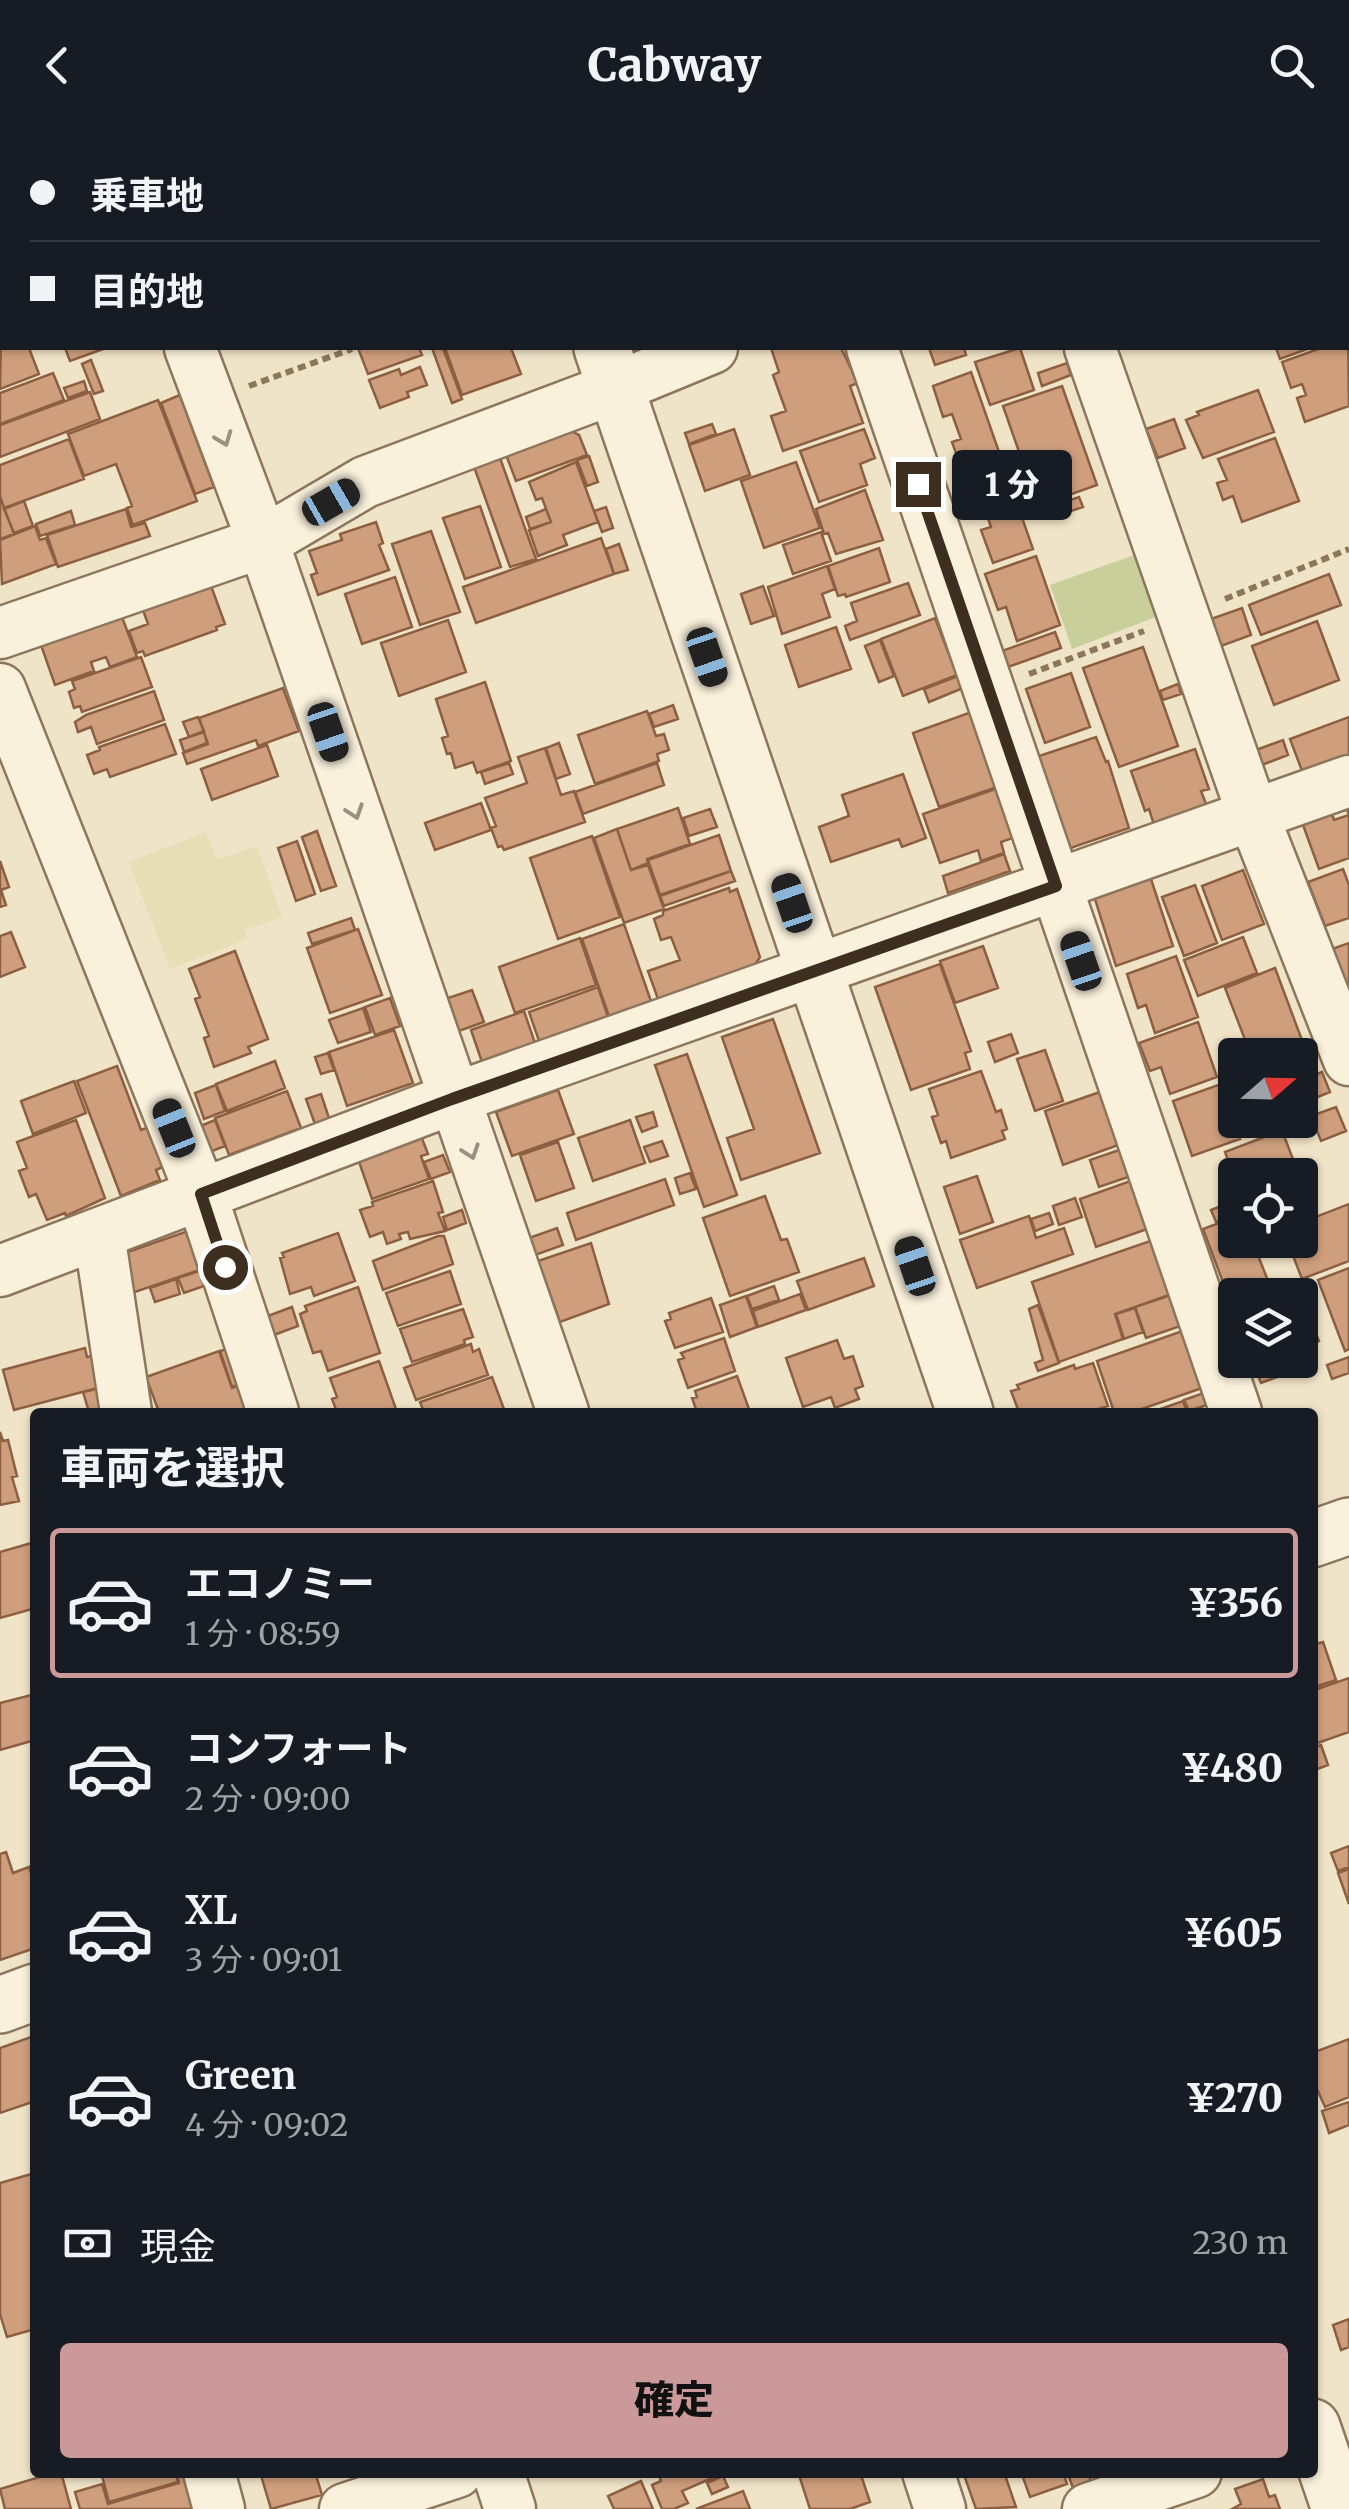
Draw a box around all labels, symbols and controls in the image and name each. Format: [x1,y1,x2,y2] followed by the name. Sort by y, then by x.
[588,37,761,93] text: Cabway
[30,38,85,93] icon: back
[1264,38,1319,93] icon: search
[90,172,204,219] text: 乗車地
[90,268,204,315] text: 目的地
[213,429,233,446] one-way arrow
[953,449,1073,519] callout: 1 分
[896,462,941,507] route end
[985,465,1039,505] text: 1 分
[298,474,364,530] car
[683,624,731,690] car
[304,699,352,765] car
[343,802,363,819] one-way arrow
[768,870,816,936] car
[1057,928,1105,994] car
[1218,1038,1318,1138] north arrow
[1218,1038,1318,1378] map controls
[149,1095,199,1161] car
[459,1143,480,1160] one-way arrow
[1218,1158,1318,1258] button: locate
[891,1233,939,1299] car
[203,1245,248,1290] route start
[1218,1278,1318,1378] button: layers
[60,1440,285,1496] text: 車両を選択
[65,1558,155,1648] icon: car
[185,1560,375,1607] text: エコノミー
[1188,1580,1283,1627] text: ¥356
[185,1614,341,1654] text: 1 分 · 08:59
[65,1723,155,1813] icon: car
[185,1725,412,1772] text: コンフォート
[1181,1745,1283,1792] text: ¥480
[185,1779,351,1819] text: 2 分 · 09:00
[185,1887,237,1934] text: XL
[65,1888,155,1978] icon: car
[1183,1910,1283,1957] text: ¥605
[185,1940,342,1980] text: 3 分 · 09:01
[185,2052,296,2099] text: Green
[65,2053,155,2143] icon: car
[1185,2075,1283,2122] text: ¥270
[185,2105,348,2145] text: 4 分 · 09:02
[60,2216,115,2271] icon: cash
[140,2223,216,2270] text: 現金
[1192,2223,1288,2263] text: 230 m
[60,2343,1288,2458] button: 確定

